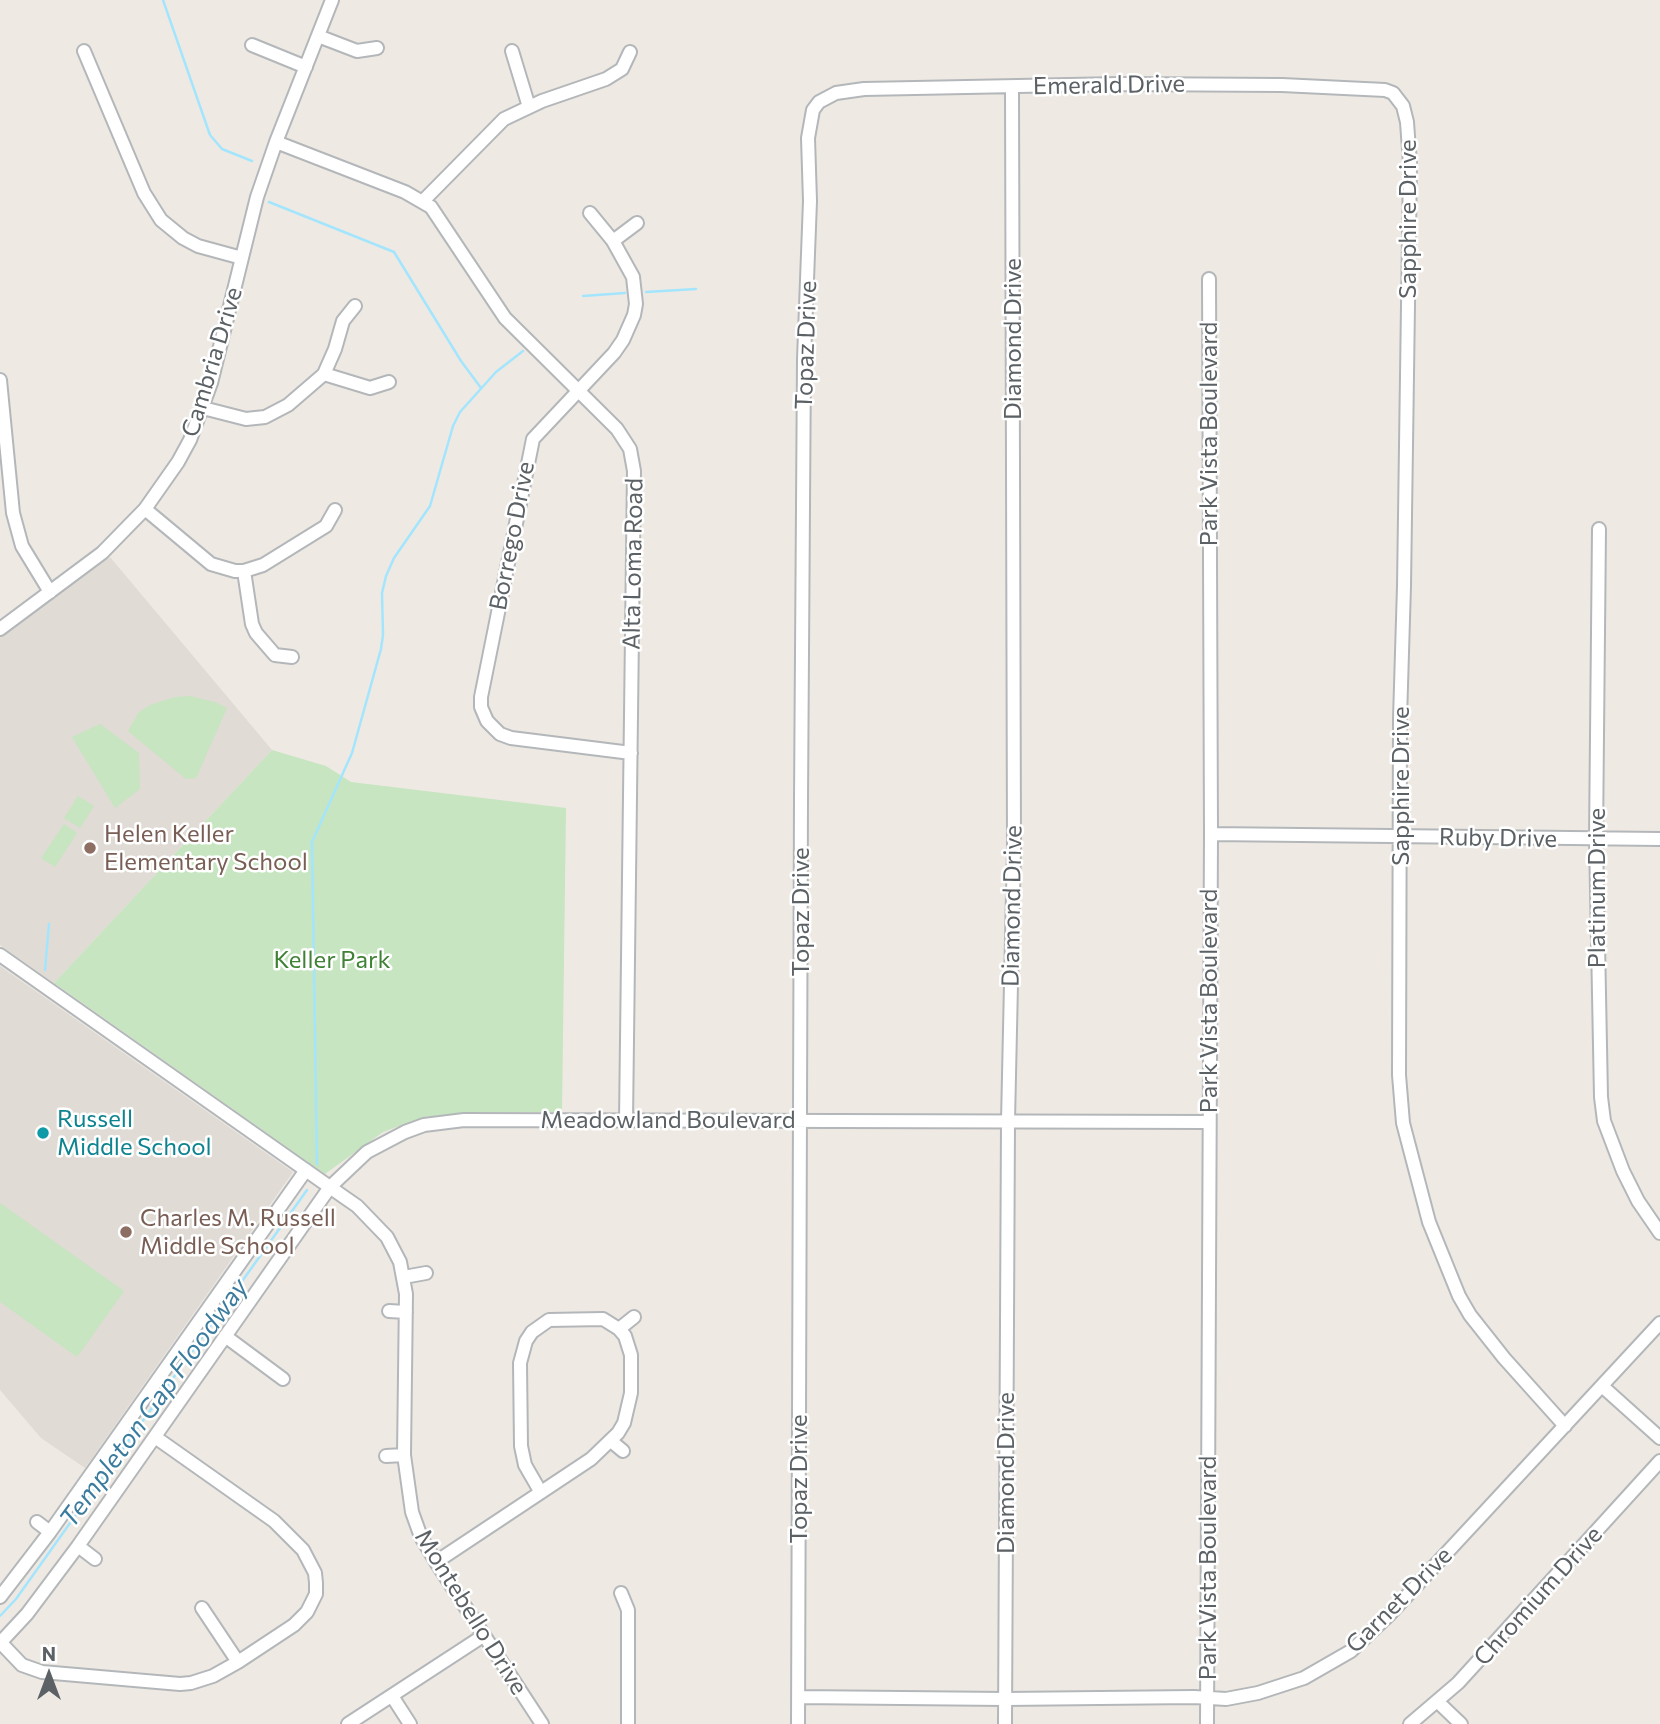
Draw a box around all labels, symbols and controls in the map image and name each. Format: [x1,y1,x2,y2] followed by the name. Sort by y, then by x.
[1033,69,1185,101] street label: Emerald Drive
[1394,139,1422,299] street label: Sapphire Drive
[999,258,1027,420] street label: Diamond Drive
[789,280,823,410] street label: Topaz Drive
[176,284,248,440] street label: Cambria Drive
[1195,322,1223,546] street label: Park Vista Boulevard
[483,459,541,613] street label: Borrego Drive
[617,478,649,650] street label: Alta Loma Road
[1387,706,1415,866] street label: Sapphire Drive
[1583,808,1611,968] street label: Platinum Drive
[104,820,308,876] place label: Helen Keller Elementary School
[1439,823,1557,853] street label: Ruby Drive
[996,825,1028,987] street label: Diamond Drive
[82,840,98,856] marker: Helen Keller Elementary School
[787,847,815,977] street label: Topaz Drive
[1195,889,1223,1113] street label: Park Vista Boulevard
[273,946,391,974] park label: Keller Park
[57,1105,212,1161] place label: Russell Middle School
[540,1106,796,1134] street label: Meadowland Boulevard
[35,1125,51,1141] marker: Russell Middle School
[140,1204,336,1260] place label: Charles M. Russell Middle School
[118,1224,134,1240] marker: Charles M. Russell Middle School
[53,1272,255,1534] water label: Templeton Gap Floodway
[992,1392,1020,1554] street label: Diamond Drive
[785,1414,813,1544] street label: Topaz Drive
[1194,1456,1222,1680] street label: Park Vista Boulevard
[1468,1520,1608,1672] street label: Chromium Drive
[409,1524,533,1700] street label: Montebello Drive
[1340,1541,1458,1659] street label: Garnet Drive
[14,1640,84,1710] north arrow
[42,1642,56,1665] text: N

